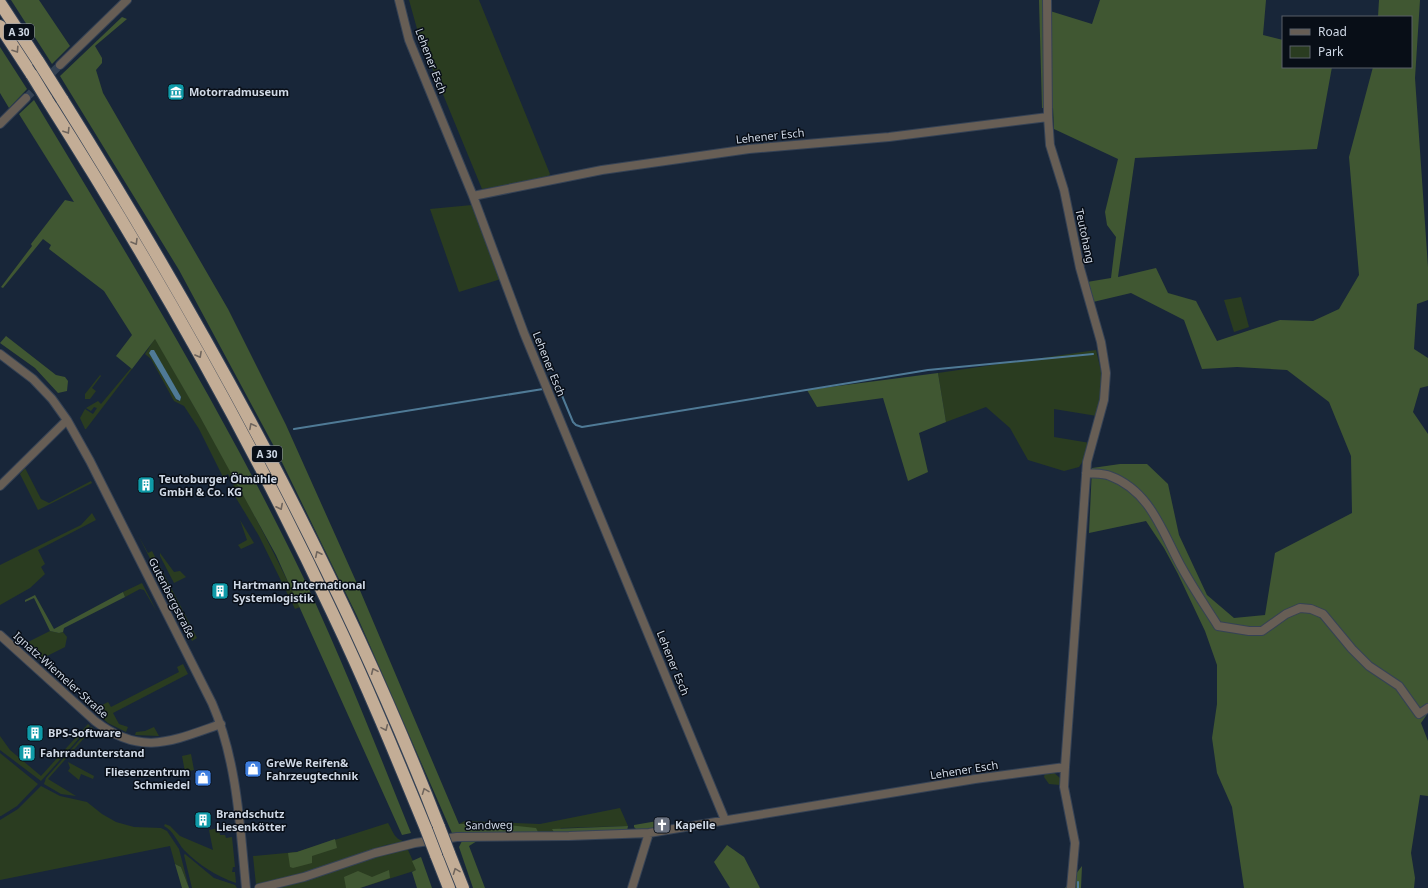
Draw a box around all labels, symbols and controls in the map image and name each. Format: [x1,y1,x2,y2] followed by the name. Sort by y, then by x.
[1282,16,1412,68] legend
[1318,23,1347,40] text: Road
[4,24,34,40] road number: A 30
[412,26,451,96] street label: Lehener Esch
[1318,43,1344,60] text: Park
[11,46,18,53] one-way arrow
[166,82,186,102] museum icon: Motorradmuseum
[189,84,289,99] place label: Motorradmuseum
[735,124,805,147] street label: Lehener Esch
[62,127,70,134] one-way arrow
[1072,207,1099,265] street label: Teutohang
[130,238,137,245] one-way arrow
[530,329,569,399] street label: Lehener Esch
[194,351,202,358] one-way arrow
[249,423,257,430] one-way arrow
[252,446,282,462] road number: A 30
[159,471,277,499] place label: Teutoburger Ölmühle GmbH & Co. KG
[136,475,156,495] building icon: Teutoburger Ölmühle GmbH & Co. KG
[275,502,283,510] one-way arrow
[315,551,323,558] one-way arrow
[146,555,199,641] street label: Gutenbergstraße
[233,577,366,605] place label: Hartmann International Systemlogistik
[210,581,230,601] building icon: Hartmann International Systemlogistik
[11,628,112,721] street label: Ignatz-Wiemeler-Straße
[654,628,693,698] street label: Lehener Esch
[370,668,378,675] one-way arrow
[25,723,45,743] building icon: BPS-Software
[380,723,388,731] one-way arrow
[48,725,121,740] place label: BPS-Software
[17,743,37,763] building icon: Fahrradunterstand
[40,745,145,760] place label: Fahrradunterstand
[266,755,358,783] place label: GreWe Reifen& Fahrzeugtechnik
[929,757,999,782] street label: Lehener Esch
[243,759,263,779] shop icon: GreWe Reifen& Fahrzeugtechnik
[105,764,190,792] place label: Fliesenzentrum Schmiedel
[193,768,213,788] shop icon: Fliesenzentrum Schmiedel
[421,787,429,794] one-way arrow
[216,806,286,834] place label: Brandschutz Liesenkötter
[193,810,213,830] building icon: Brandschutz Liesenkötter
[652,815,672,835] church icon: Kapelle
[465,817,513,832] street label: Sandweg
[675,817,716,832] place label: Kapelle
[453,867,461,874] one-way arrow

